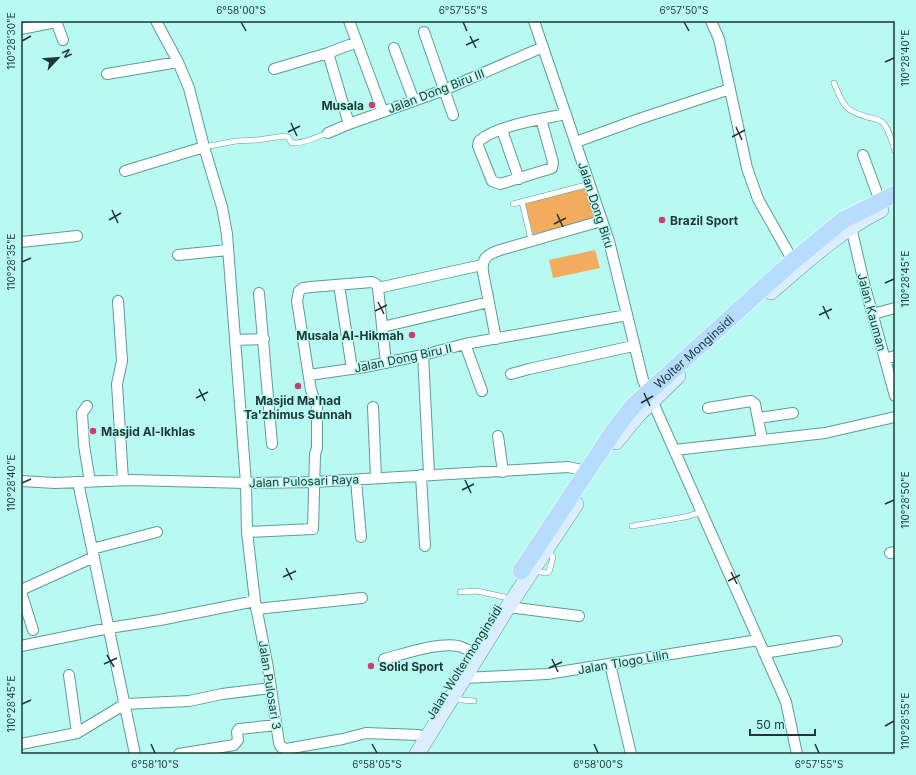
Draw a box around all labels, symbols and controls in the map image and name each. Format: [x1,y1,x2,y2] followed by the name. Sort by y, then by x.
[216,4,266,16] text: 6°58'00"S
[439,4,487,16] text: 6°57'55"S
[660,4,708,16] text: 6°57'50"S
[5,12,17,70] text: 110°28'30"E
[899,29,911,87] text: 110°28'40"E
[38,38,78,78] north arrow
[59,47,75,60] text: N
[385,66,487,116] street label: Jalan Dong Biru III
[321,98,364,113] place label: Musala
[367,100,377,110] marker: Musala
[575,160,617,250] street label: Jalan Dong Biru
[670,213,739,228] place label: Brazil Sport
[657,215,667,225] marker: Brazil Sport
[5,233,17,291] text: 110°28'35"E
[899,251,911,307] text: 110°28'45"E
[854,271,890,353] street label: Jalan Kauman
[650,311,736,391] street label: Wolter Monginsidi
[296,328,404,343] place label: Musala Al-Hikmah
[407,330,417,340] marker: Musala Al-Hikmah
[353,340,453,376] street label: Jalan Dong Biru II
[293,381,303,391] marker: Masjid Ma'had Ta'zhimus Sunnah
[244,393,352,422] place label: Masjid Ma'had Ta'zhimus Sunnah
[101,424,196,439] place label: Masjid Al-Ikhlas
[88,426,98,436] marker: Masjid Al-Ikhlas
[5,454,17,512] text: 110°28'40"E
[899,471,911,529] text: 110°28'50"E
[249,472,359,490] street label: Jalan Pulosari Raya
[423,602,505,722] street label: Jalan Woltermonginsidi
[256,639,284,731] street label: Jalan Pulosari 3
[576,647,670,677] street label: Jalan Tlogo Lilin
[379,659,444,674] place label: Solid Sport
[366,661,376,671] marker: Solid Sport
[5,676,17,732] text: 110°28'45"E
[899,692,911,750] text: 110°28'55"E
[750,711,815,737] scale bar
[756,717,785,732] text: 50 m
[131,758,179,770] text: 6°58'10"S
[352,758,402,770] text: 6°58'05"S
[573,758,623,770] text: 6°58'00"S
[795,758,843,770] text: 6°57'55"S

